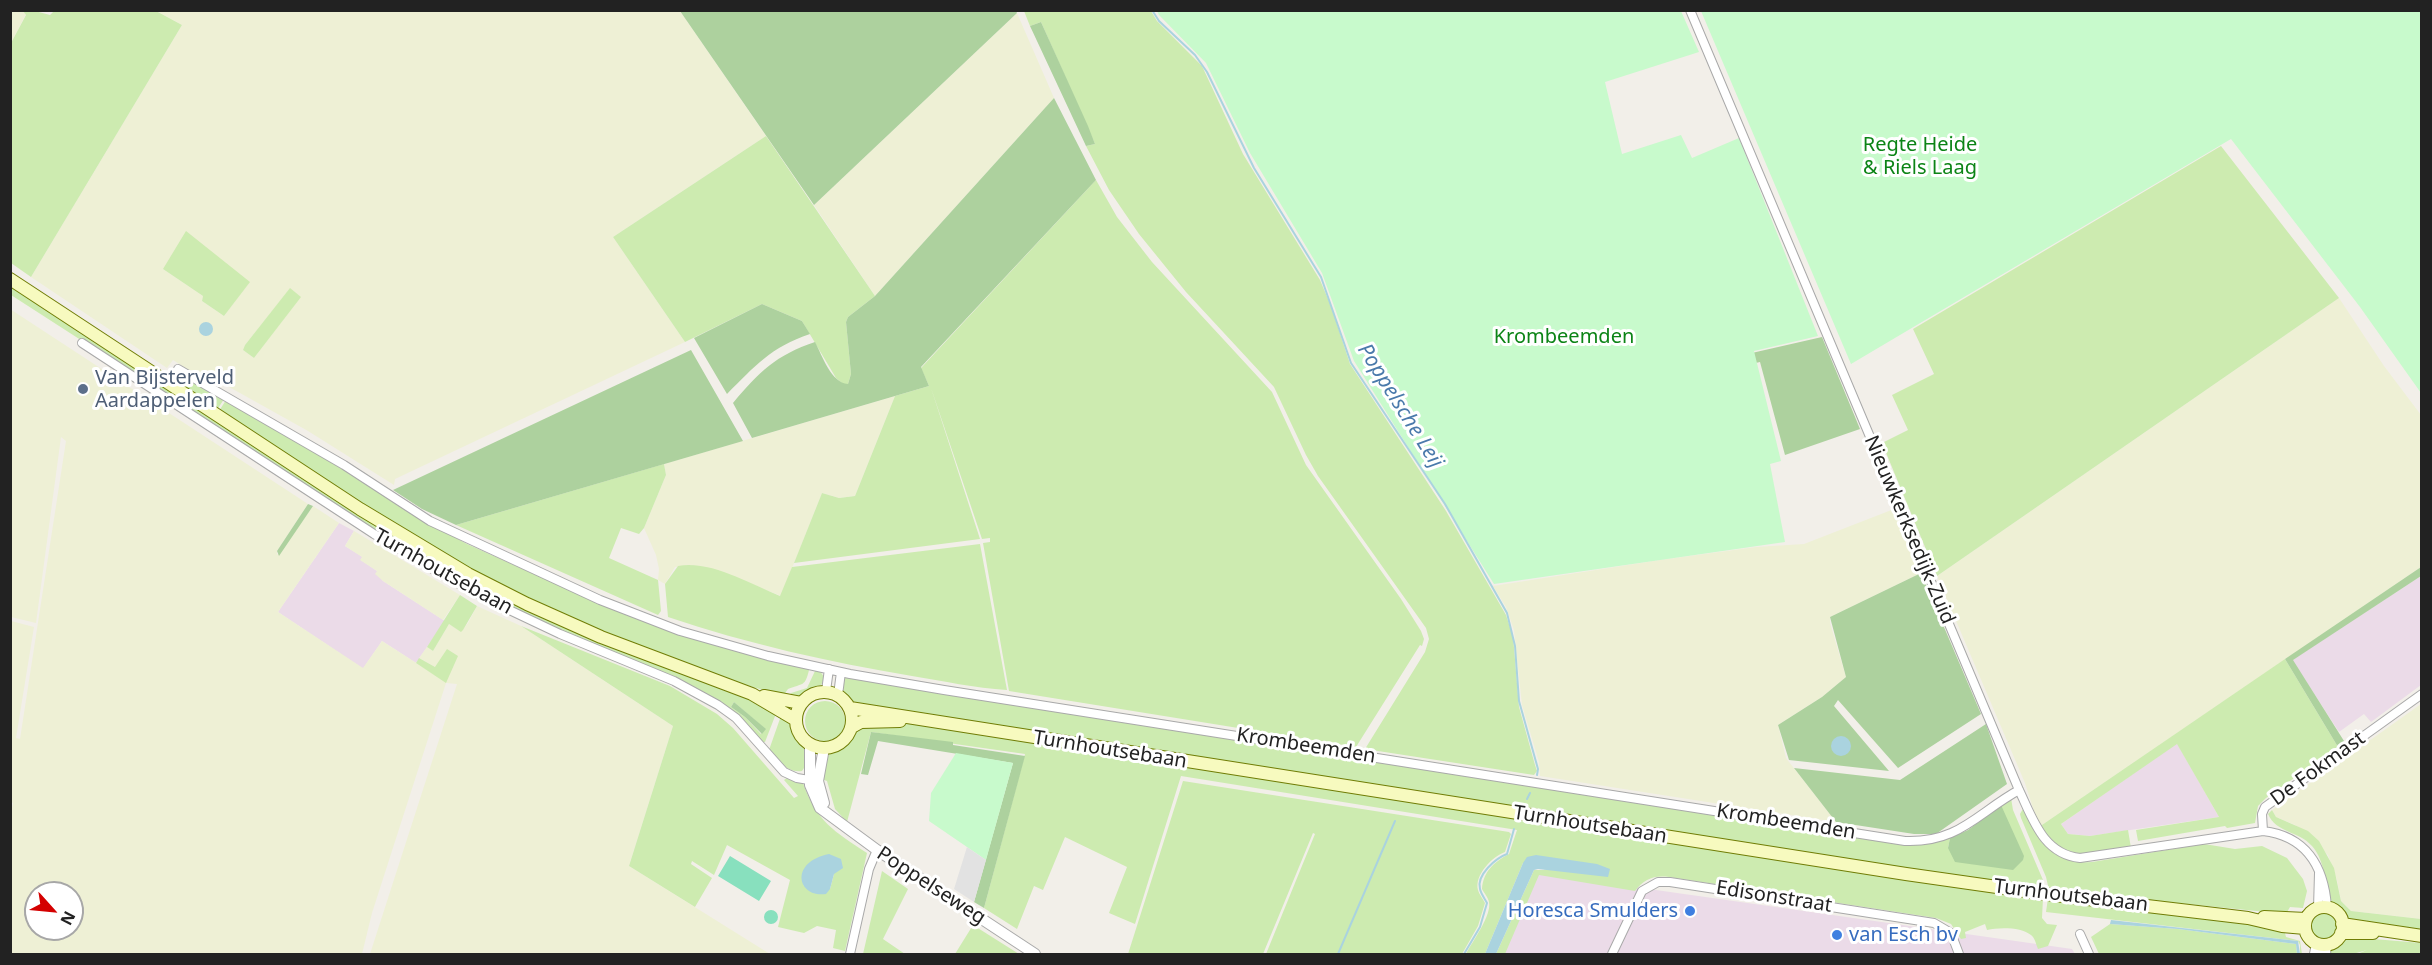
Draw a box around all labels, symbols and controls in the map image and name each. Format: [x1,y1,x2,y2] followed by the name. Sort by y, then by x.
[1863,133,1977,180] park label: Regte Heide & Riels Laag
[1494,325,1634,349] park label: Krombeemden
[1352,339,1448,473] water label: Poppelsche Leij
[95,366,234,413] place label: Van Bijsterveld Aardappelen
[76,382,90,396] marker: Van Bijsterveld Aardappelen
[1858,432,1960,628] street label: Nieuwkerksedijk-Zuid
[369,524,517,620] street label: Turnhoutsebaan
[1235,723,1377,769] street label: Krombeemden
[1032,726,1188,774] street label: Turnhoutsebaan
[2266,727,2370,811] street label: De Fokmast
[1715,799,1857,845] street label: Krombeemden
[1512,801,1668,849] street label: Turnhoutsebaan
[872,842,990,930] street label: Poppelseweg
[1993,875,2149,917] street label: Turnhoutsebaan
[1714,876,1834,918] street label: Edisonstraat
[24,881,84,941] north arrow
[1508,899,1678,923] place label: Horesca Smulders
[1683,904,1697,918] marker: Horesca Smulders
[56,907,81,929] text: N
[1849,923,1958,947] place label: van Esch bv
[1830,928,1844,942] marker: van Esch bv

